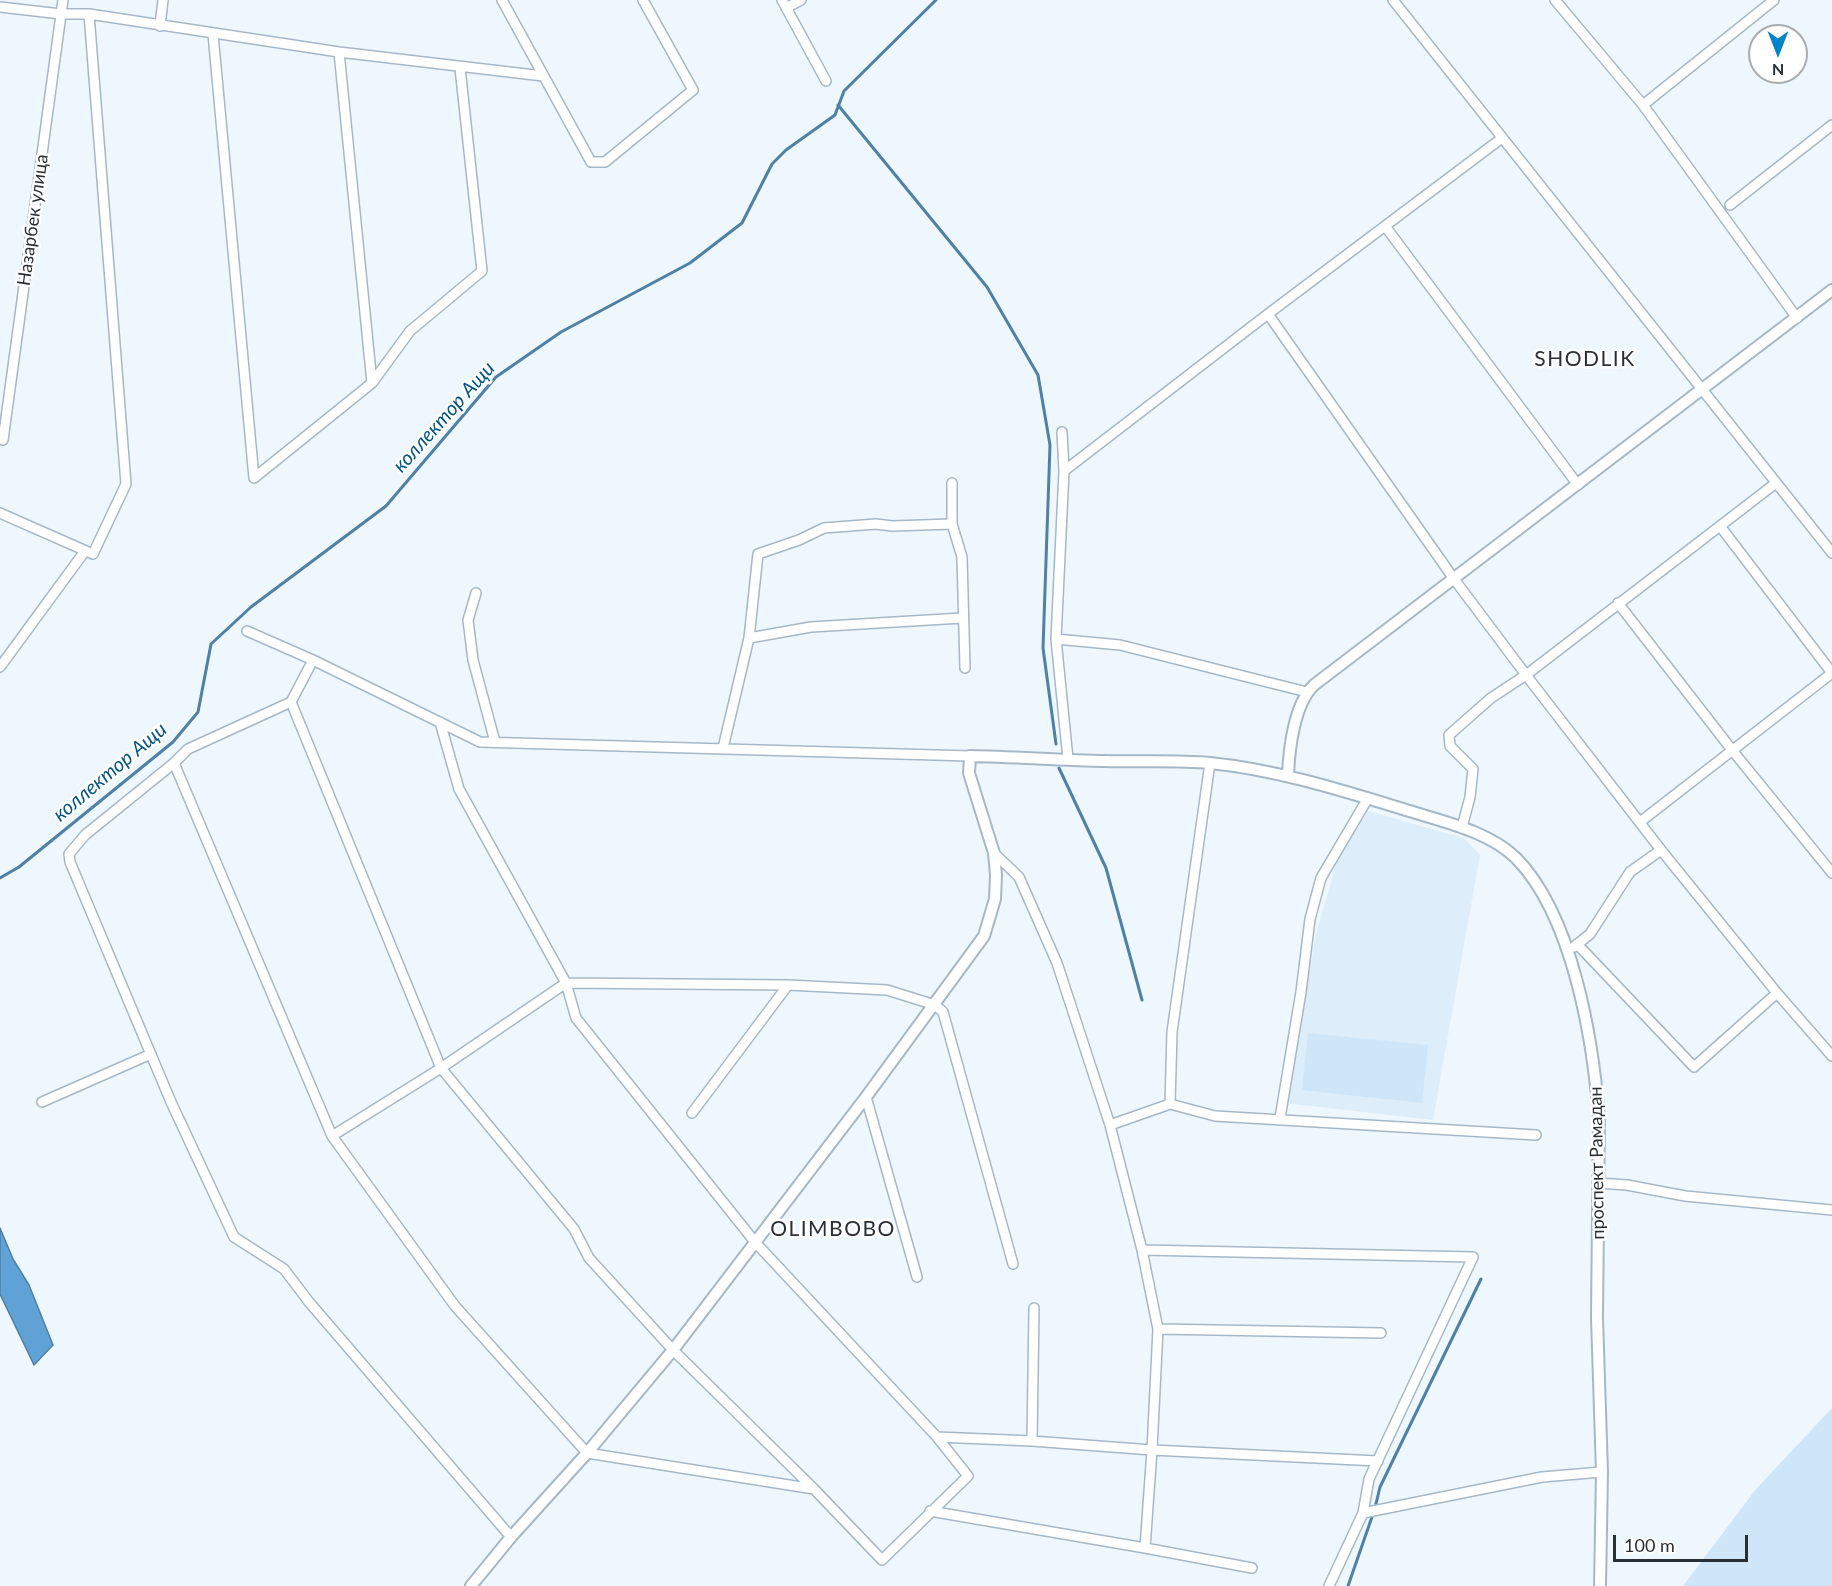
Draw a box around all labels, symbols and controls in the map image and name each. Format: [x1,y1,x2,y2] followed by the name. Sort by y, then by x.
[1748,24,1808,84] north arrow
[1772,61,1784,80] text: N
[13,153,53,287] street label: Назарбек улица
[1534,346,1636,372] district label: SHODLIK
[388,357,500,477] water label: коллектор Ащи
[48,718,172,826] water label: коллектор Ащи
[1585,1086,1609,1240] street label: проспект Рамадан
[770,1216,896,1242] district label: OLIMBOBO
[1616,1523,1751,1561] scale bar
[1624,1534,1675,1556] text: 100 m

